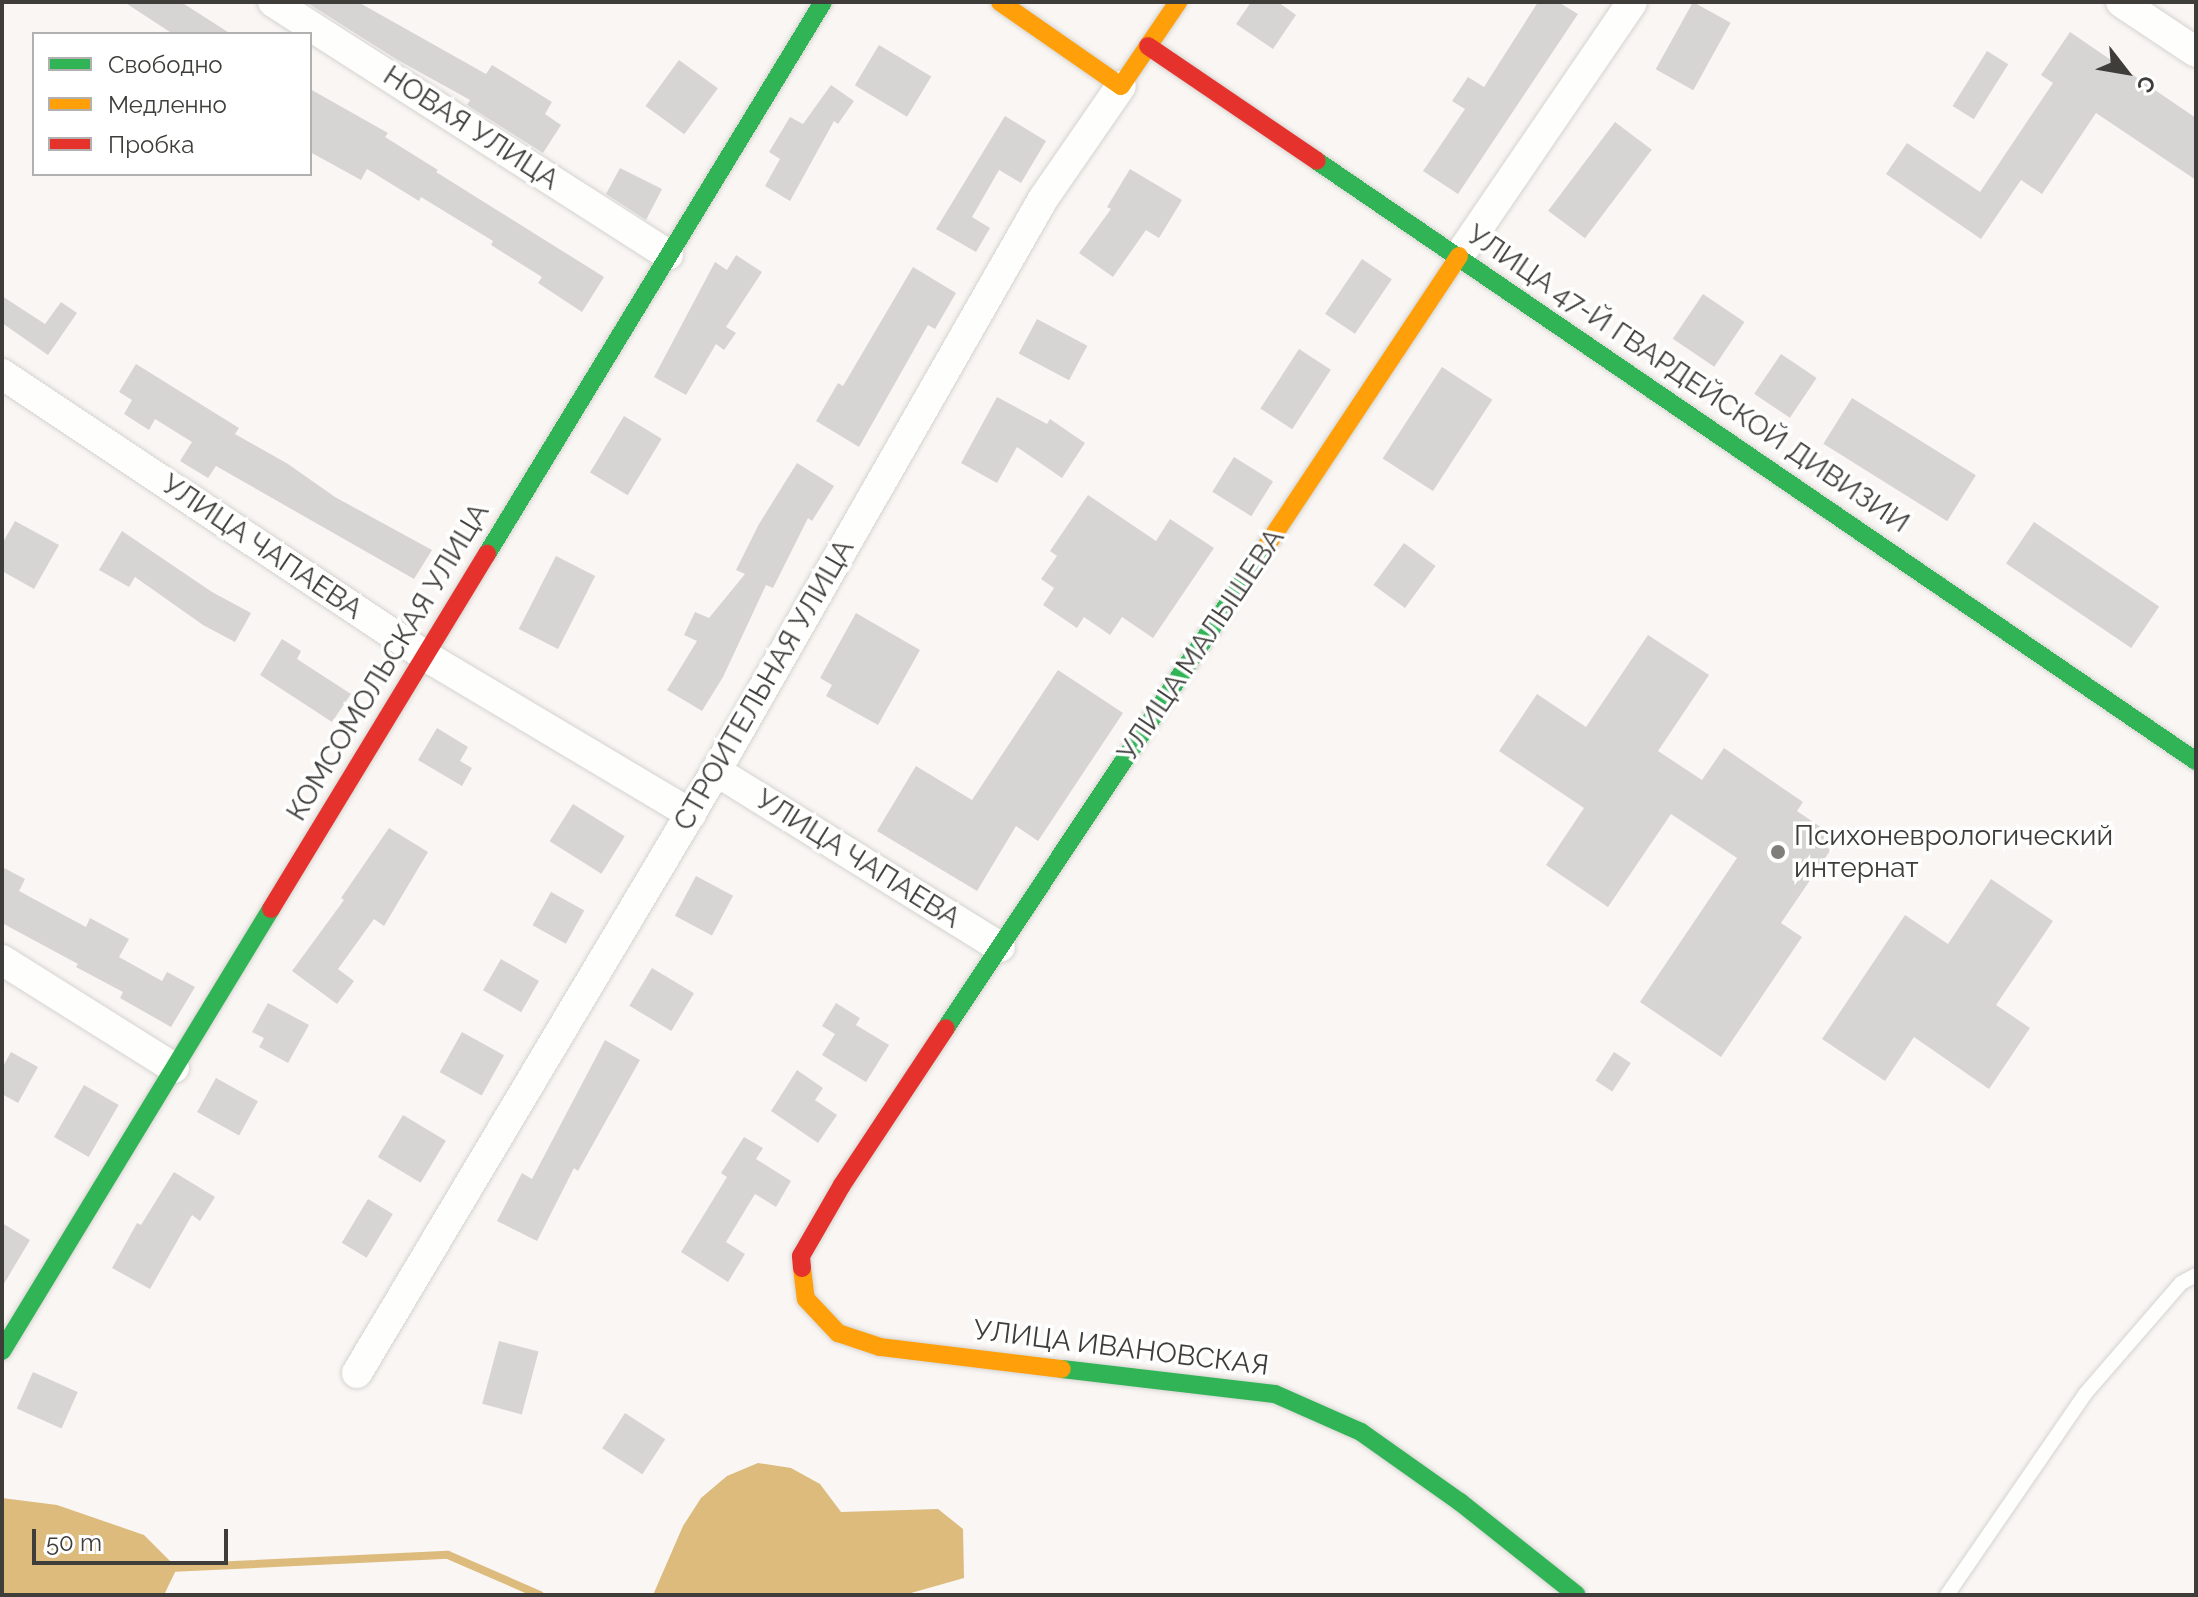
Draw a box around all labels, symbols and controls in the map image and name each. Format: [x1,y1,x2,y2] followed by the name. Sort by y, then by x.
[32,32,312,176] legend
[2086,32,2166,112] north arrow
[108,50,223,79] text: Свободно
[377,59,565,197] street label: НОВАЯ УЛИЦА
[2132,71,2162,98] text: С
[108,90,227,119] text: Медленно
[108,130,194,159] text: Пробка
[1460,218,1916,540] street label: УЛИЦА 47-Й ГВАРДЕЙСКОЙ ДИВИЗИИ
[155,467,369,627] street label: УЛИЦА ЧАПАЕВА
[280,497,496,827] street label: КОМСОМОЛЬСКАЯ УЛИЦА
[1110,522,1292,768] street label: УЛИЦА МАЛЫШЕВА
[667,534,861,836] street label: СТРОИТЕЛЬНАЯ УЛИЦА
[749,782,967,936] street label: УЛИЦА ЧАПАЕВА
[1794,819,2113,885] place label: Психоневрологический интернат
[1769,843,1787,861] marker: Психоневрологический интернат
[971,1313,1271,1383] street label: УЛИЦА ИВАНОВСКАЯ
[36,1513,232,1563] scale bar
[46,1528,102,1557] text: 50 m

